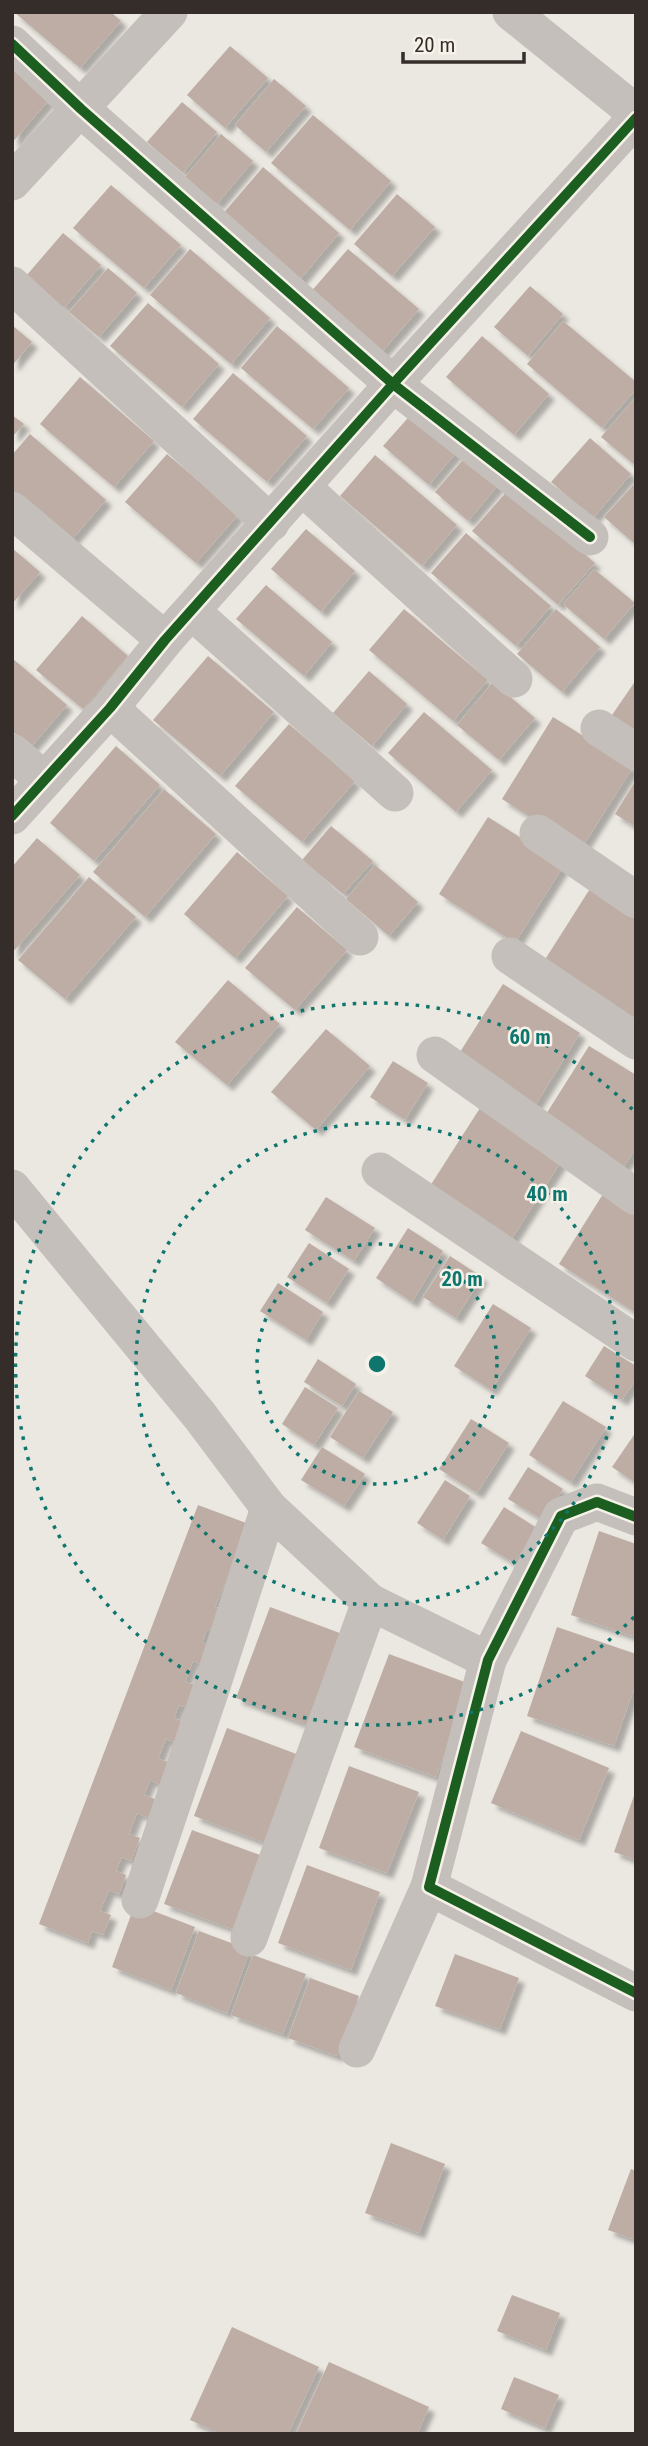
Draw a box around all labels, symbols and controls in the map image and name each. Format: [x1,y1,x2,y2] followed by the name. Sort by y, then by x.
[403,21,524,65] scale bar
[414,33,455,57] text: 20 m
[509,1025,551,1049] text: 60 m
[526,1182,568,1206] text: 40 m
[441,1267,483,1291] text: 20 m
[365,1352,389,1376] centre of rings

